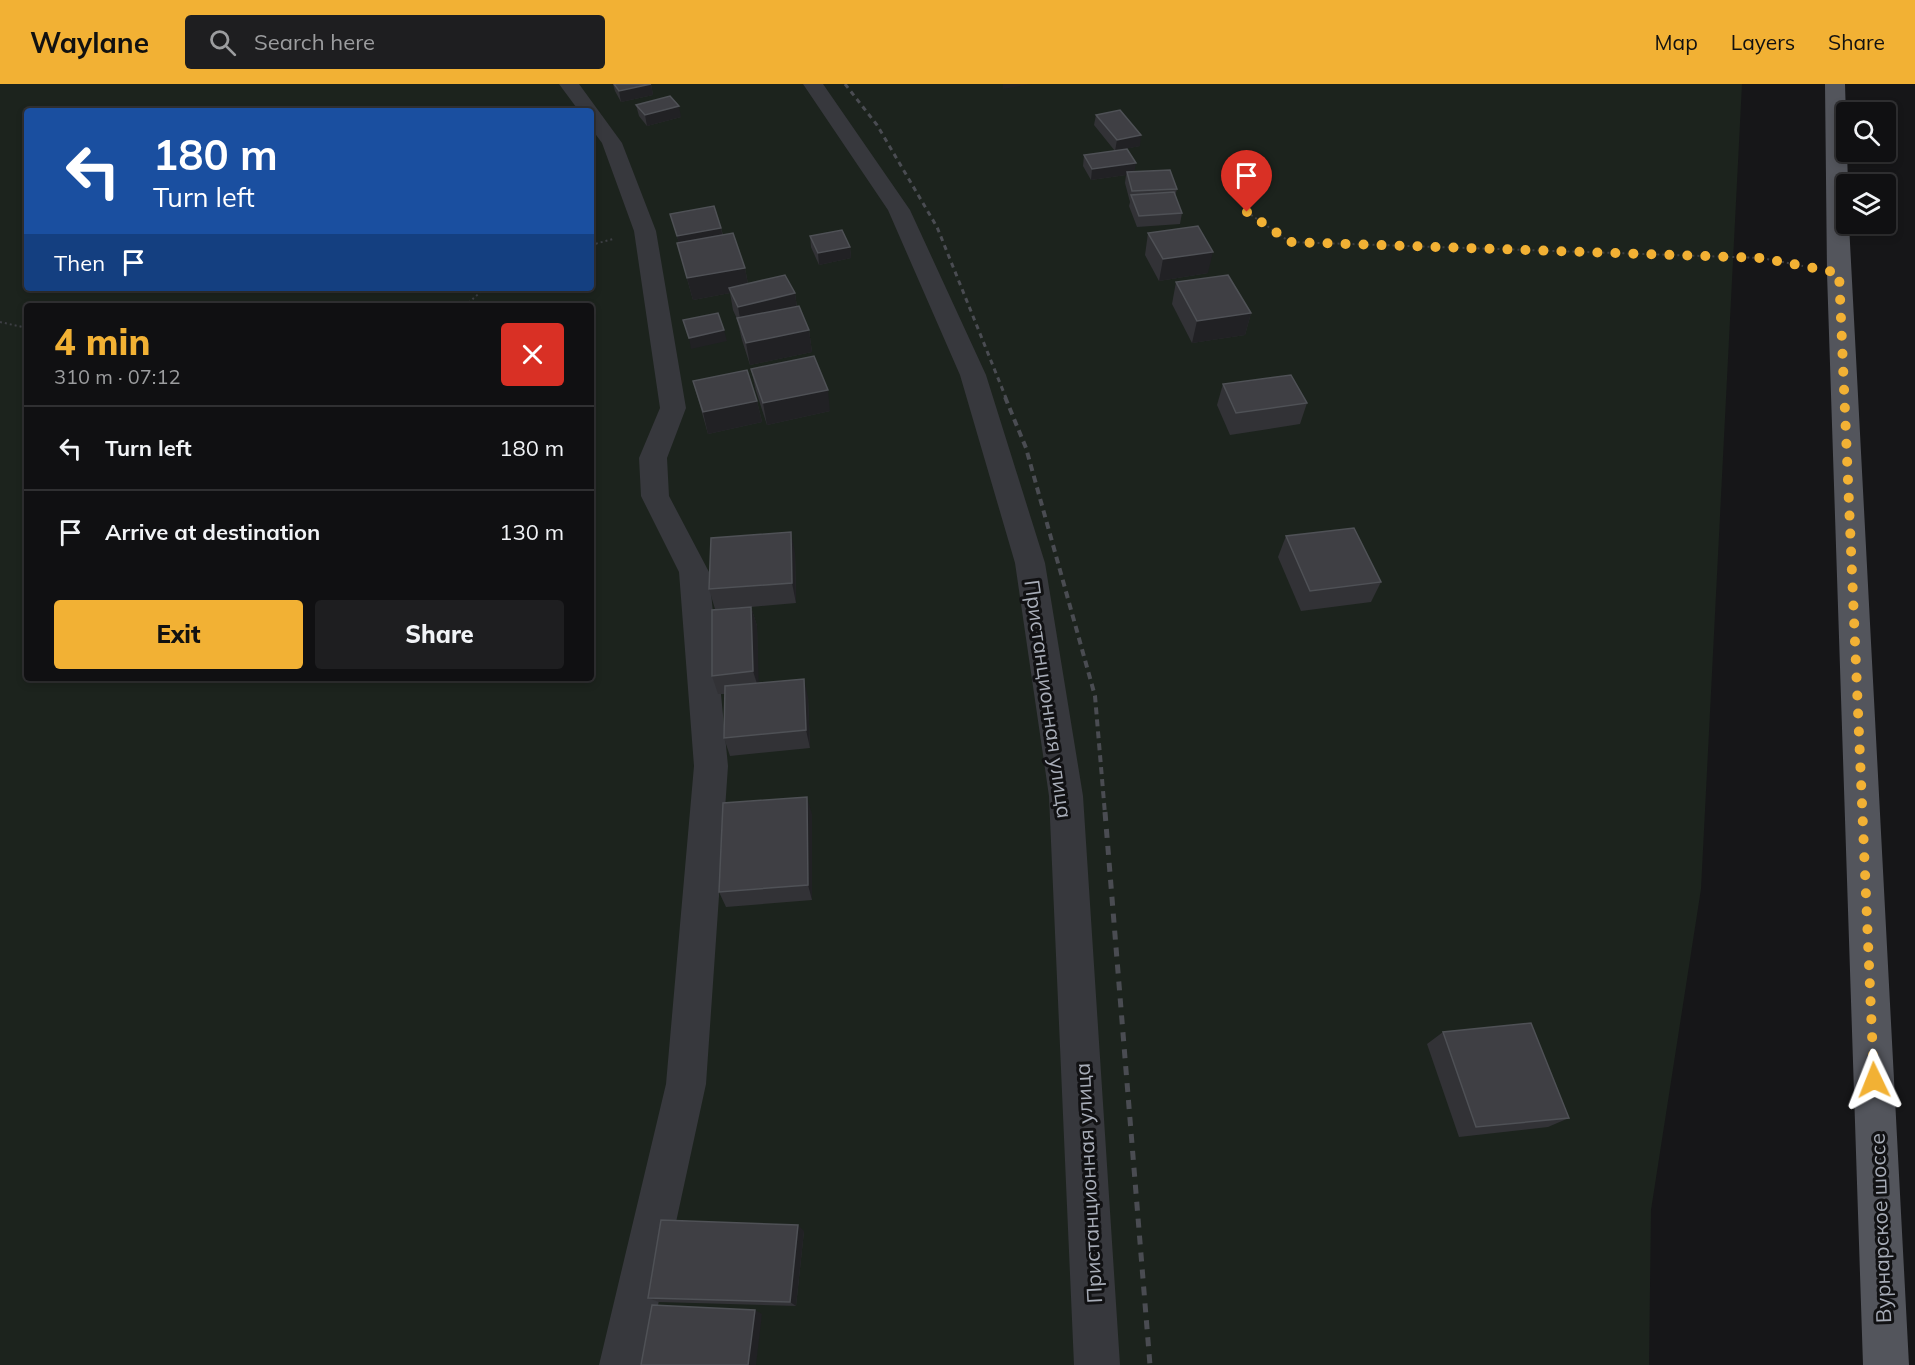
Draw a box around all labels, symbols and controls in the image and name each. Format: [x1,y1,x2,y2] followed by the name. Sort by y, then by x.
[185,15,605,69] search box
[30,25,149,60] text: Waylane
[206,26,239,59] icon: search
[254,28,375,56] text: Search here
[1655,29,1698,55] text: Map
[1731,29,1795,55] text: Layers
[1828,29,1885,55] text: Share
[1836,102,1896,234] map controls
[1836,102,1896,162] button: search
[153,128,278,181] text: 180 m
[54,132,132,210] icon: left
[1221,150,1272,212] pin
[1230,159,1263,192] icon: arrive
[1836,174,1896,234] button: layers
[153,180,255,214] text: Turn left
[117,246,150,279] icon: arrive
[54,249,105,277] text: Then
[54,319,150,364] text: 4 min
[501,323,564,386] button: close
[54,364,180,389] text: 310 m · 07:12
[54,432,87,465] icon: left
[105,434,192,462] text: Turn left
[499,434,564,462] text: 180 m
[54,516,87,549] icon: arrive
[105,518,320,546] text: Arrive at destination
[499,518,564,546] text: 130 m
[1019,578,1079,820] street label: Пристанционная улица
[54,600,303,669] button: Exit
[315,600,564,669] button: Share
[1842,1048,1906,1112] position arrow
[1069,1062,1107,1304] street label: Пристанционная улица
[1864,1133,1896,1323] street label: Вурнарское шоссе

